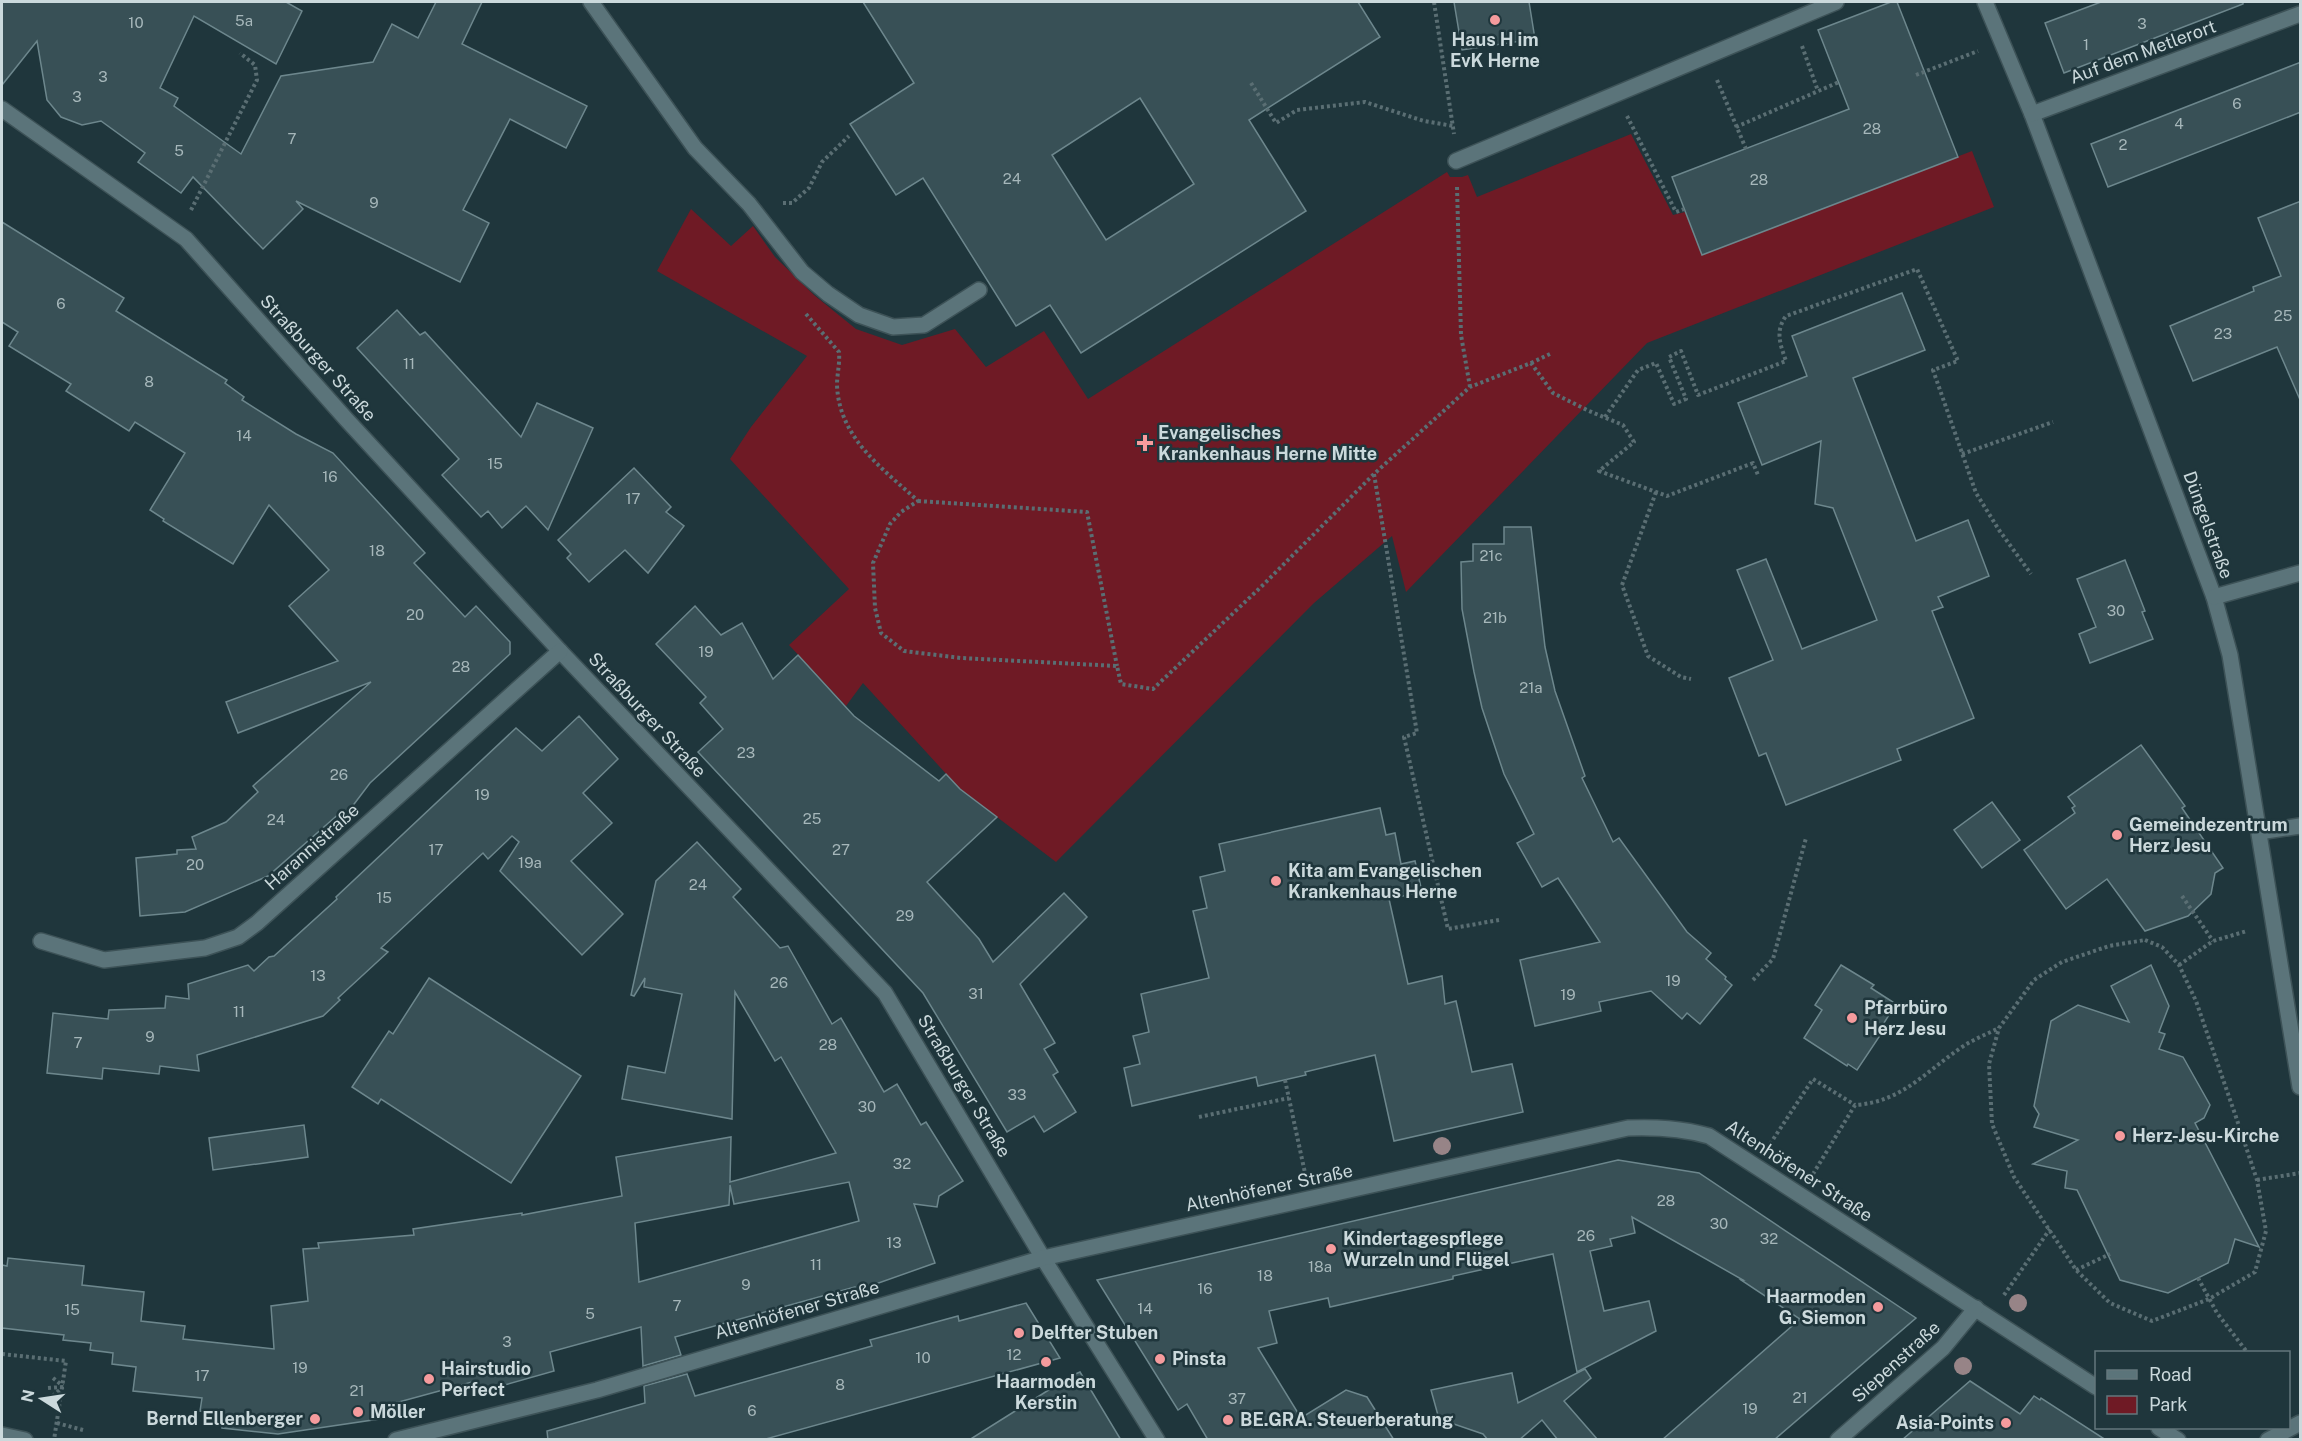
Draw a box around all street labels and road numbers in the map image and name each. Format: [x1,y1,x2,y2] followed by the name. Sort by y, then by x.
[2067,15,2219,88] street label: Auf dem Metlerort
[256,290,381,425] street label: Straßburger Straße
[2179,468,2238,582] street label: Düngelstraße
[584,648,711,781] street label: Straßburger Straße
[260,799,363,894] street label: Harannistraße
[914,1011,1015,1161] street label: Straßburger Straße
[1722,1115,1876,1226] street label: Altenhöfener Straße
[1183,1160,1354,1216] street label: Altenhöfener Straße
[712,1276,882,1343] street label: Altenhöfener Straße
[1847,1317,1944,1407] street label: Siepenstraße

